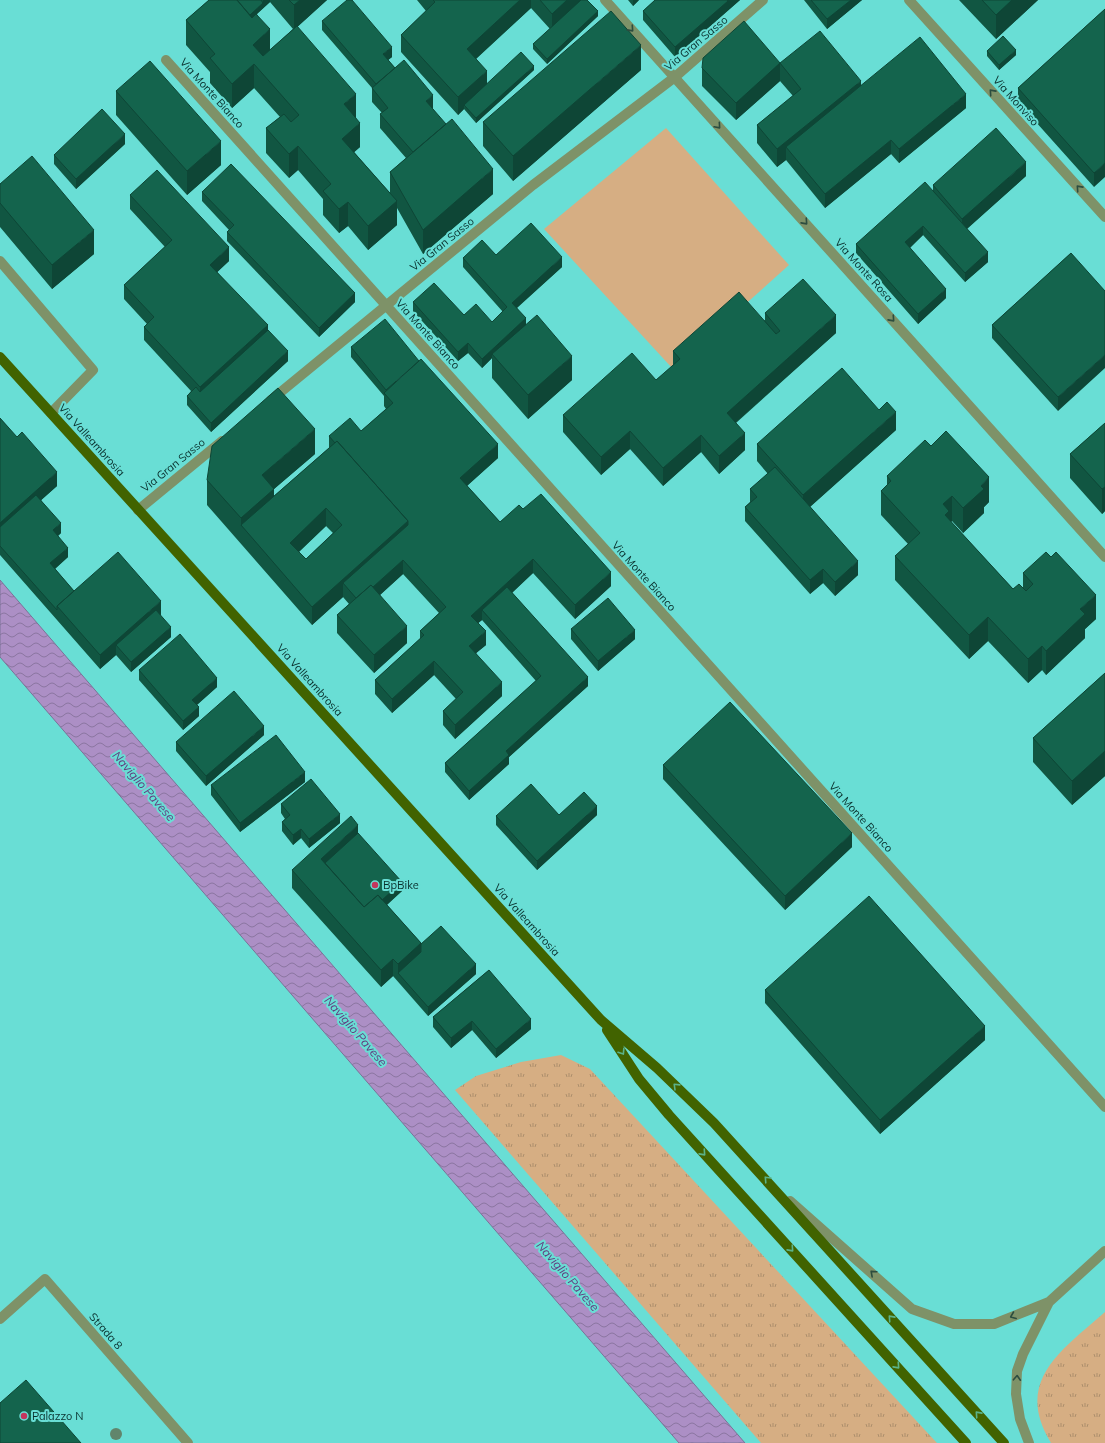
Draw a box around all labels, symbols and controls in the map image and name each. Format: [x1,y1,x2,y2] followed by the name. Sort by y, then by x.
[662,12,730,74] street label: Via Gran Sasso
[626,24,634,32] one-way arrow
[177,55,247,131] street label: Via Monte Bianco
[990,73,1042,129] street label: Via Monviso
[989,89,996,97] one-way arrow
[713,121,720,128] one-way arrow
[1077,186,1084,193] one-way arrow
[407,214,477,274] street label: Via Gran Sasso
[800,217,807,225] one-way arrow
[832,235,896,305] street label: Via Monte Rosa
[393,296,463,372] street label: Via Monte Bianco
[887,314,894,322] one-way arrow
[56,401,128,479] street label: Via Valleambrosia
[138,435,208,495] street label: Via Gran Sasso
[609,538,679,614] street label: Via Monte Bianco
[274,641,346,719] street label: Via Valleambrosia
[109,748,179,825] water label: Naviglio Pavese
[826,779,896,855] street label: Via Monte Bianco
[383,878,419,892] place label: BpBike
[370,880,380,890] marker: BpBike
[491,881,563,959] street label: Via Valleambrosia
[321,993,391,1070] water label: Naviglio Pavese
[617,1048,625,1055] one-way arrow
[673,1083,681,1091] one-way arrow
[699,1148,706,1156] one-way arrow
[764,1177,771,1184] one-way arrow
[533,1238,603,1315] water label: Naviglio Pavese
[786,1245,793,1252] one-way arrow
[870,1271,877,1278] one-way arrow
[86,1310,126,1352] street label: Strada 8
[1009,1312,1016,1320] one-way arrow
[888,1315,896,1323] one-way arrow
[892,1362,899,1369] one-way arrow
[1012,1375,1021,1381] one-way arrow
[32,1409,83,1423] place label: Palazzo N
[19,1411,29,1421] marker: Palazzo N
[975,1411,983,1419] one-way arrow

